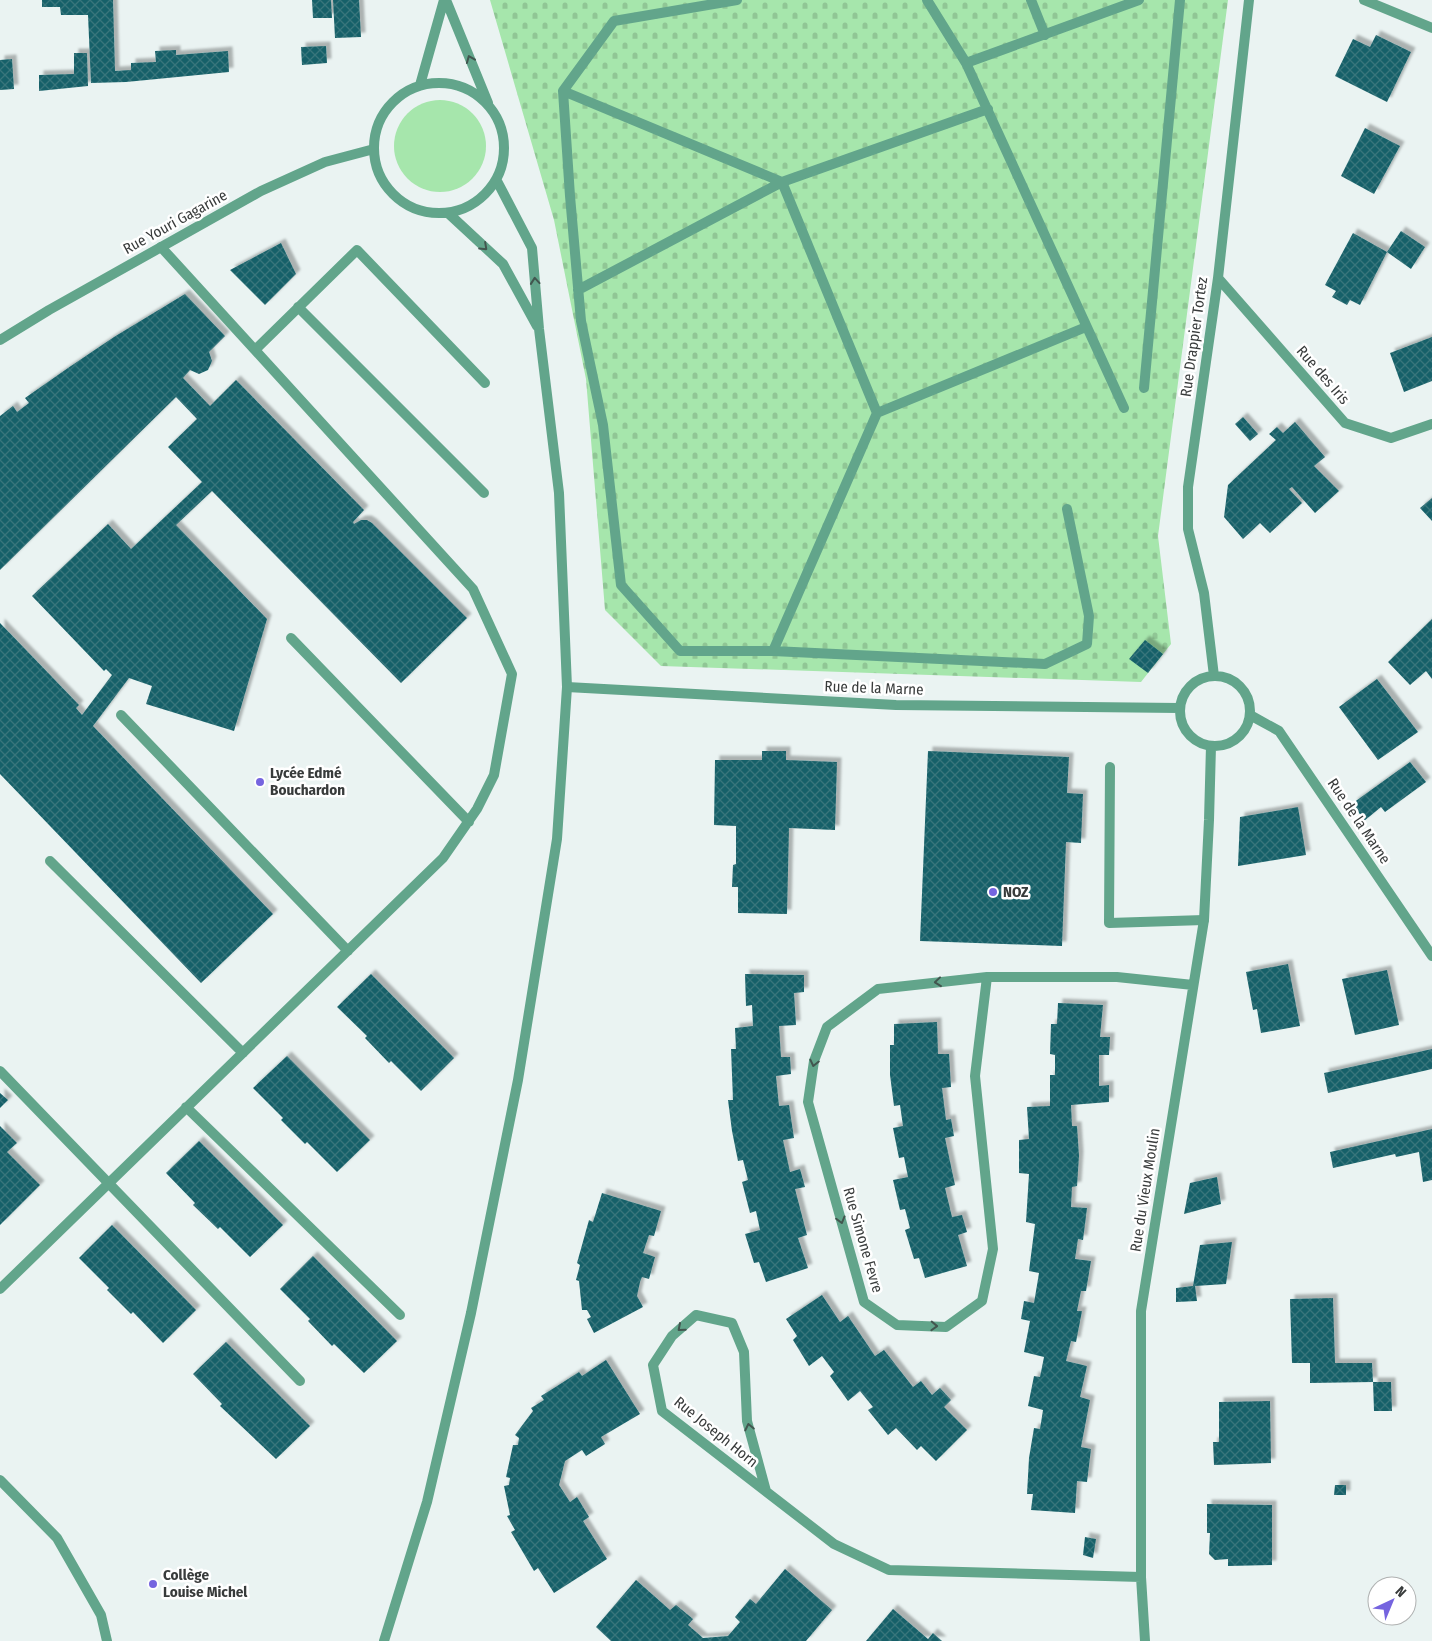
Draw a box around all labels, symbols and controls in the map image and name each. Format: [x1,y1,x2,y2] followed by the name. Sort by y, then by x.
[465,55,476,64] one-way arrow
[120,186,230,258] street label: Rue Youri Gagarine
[478,241,487,250] one-way arrow
[530,276,541,284] one-way arrow
[1177,276,1211,398] street label: Rue Drappier Tortez
[1293,342,1353,408] street label: Rue des Iris
[824,677,924,699] street label: Rue de la Marne
[270,764,345,799] place label: Lycée Edmé Bouchardon
[1324,775,1394,867] street label: Rue de la Marne
[254,776,266,788] marker: Lycée Edmé Bouchardon
[1003,883,1029,901] place label: NOZ
[987,886,999,898] marker: NOZ
[934,976,942,987] one-way arrow
[809,1058,820,1067] one-way arrow
[1126,1127,1164,1253] street label: Rue du Vieux Moulin
[839,1185,887,1295] street label: Rue Simone Fevre
[835,1216,846,1225] one-way arrow
[930,1321,938,1332] one-way arrow
[678,1323,687,1332] one-way arrow
[671,1393,761,1471] street label: Rue Joseph Horn
[744,1422,755,1431] one-way arrow
[163,1566,248,1601] place label: Collège Louise Michel
[1367,1576,1417,1626] north arrow
[147,1578,159,1590] marker: Collège Louise Michel
[1392,1583,1410,1601] text: N

